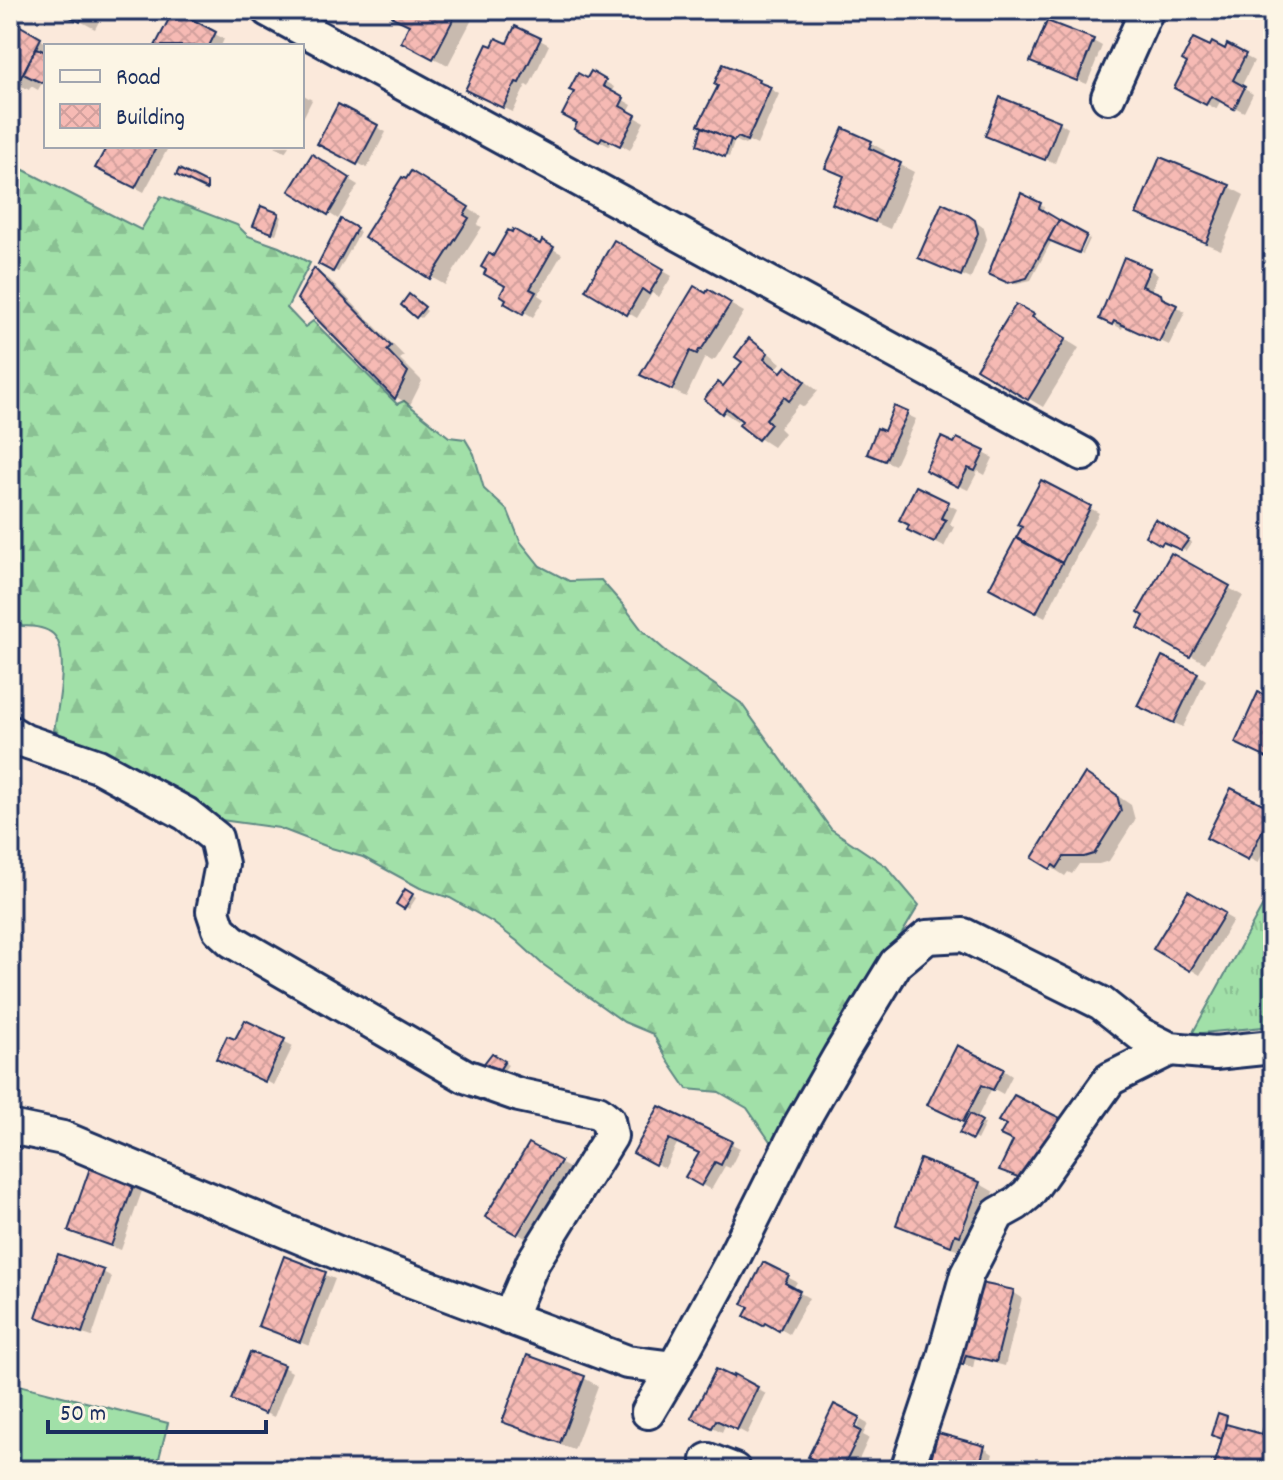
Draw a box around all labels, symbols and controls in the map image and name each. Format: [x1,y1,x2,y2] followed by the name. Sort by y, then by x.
[44,44,304,148] legend
[116,62,161,96] text: Road
[116,102,185,136] text: Building
[48,1384,266,1434] scale bar
[60,1398,106,1432] text: 50 m

